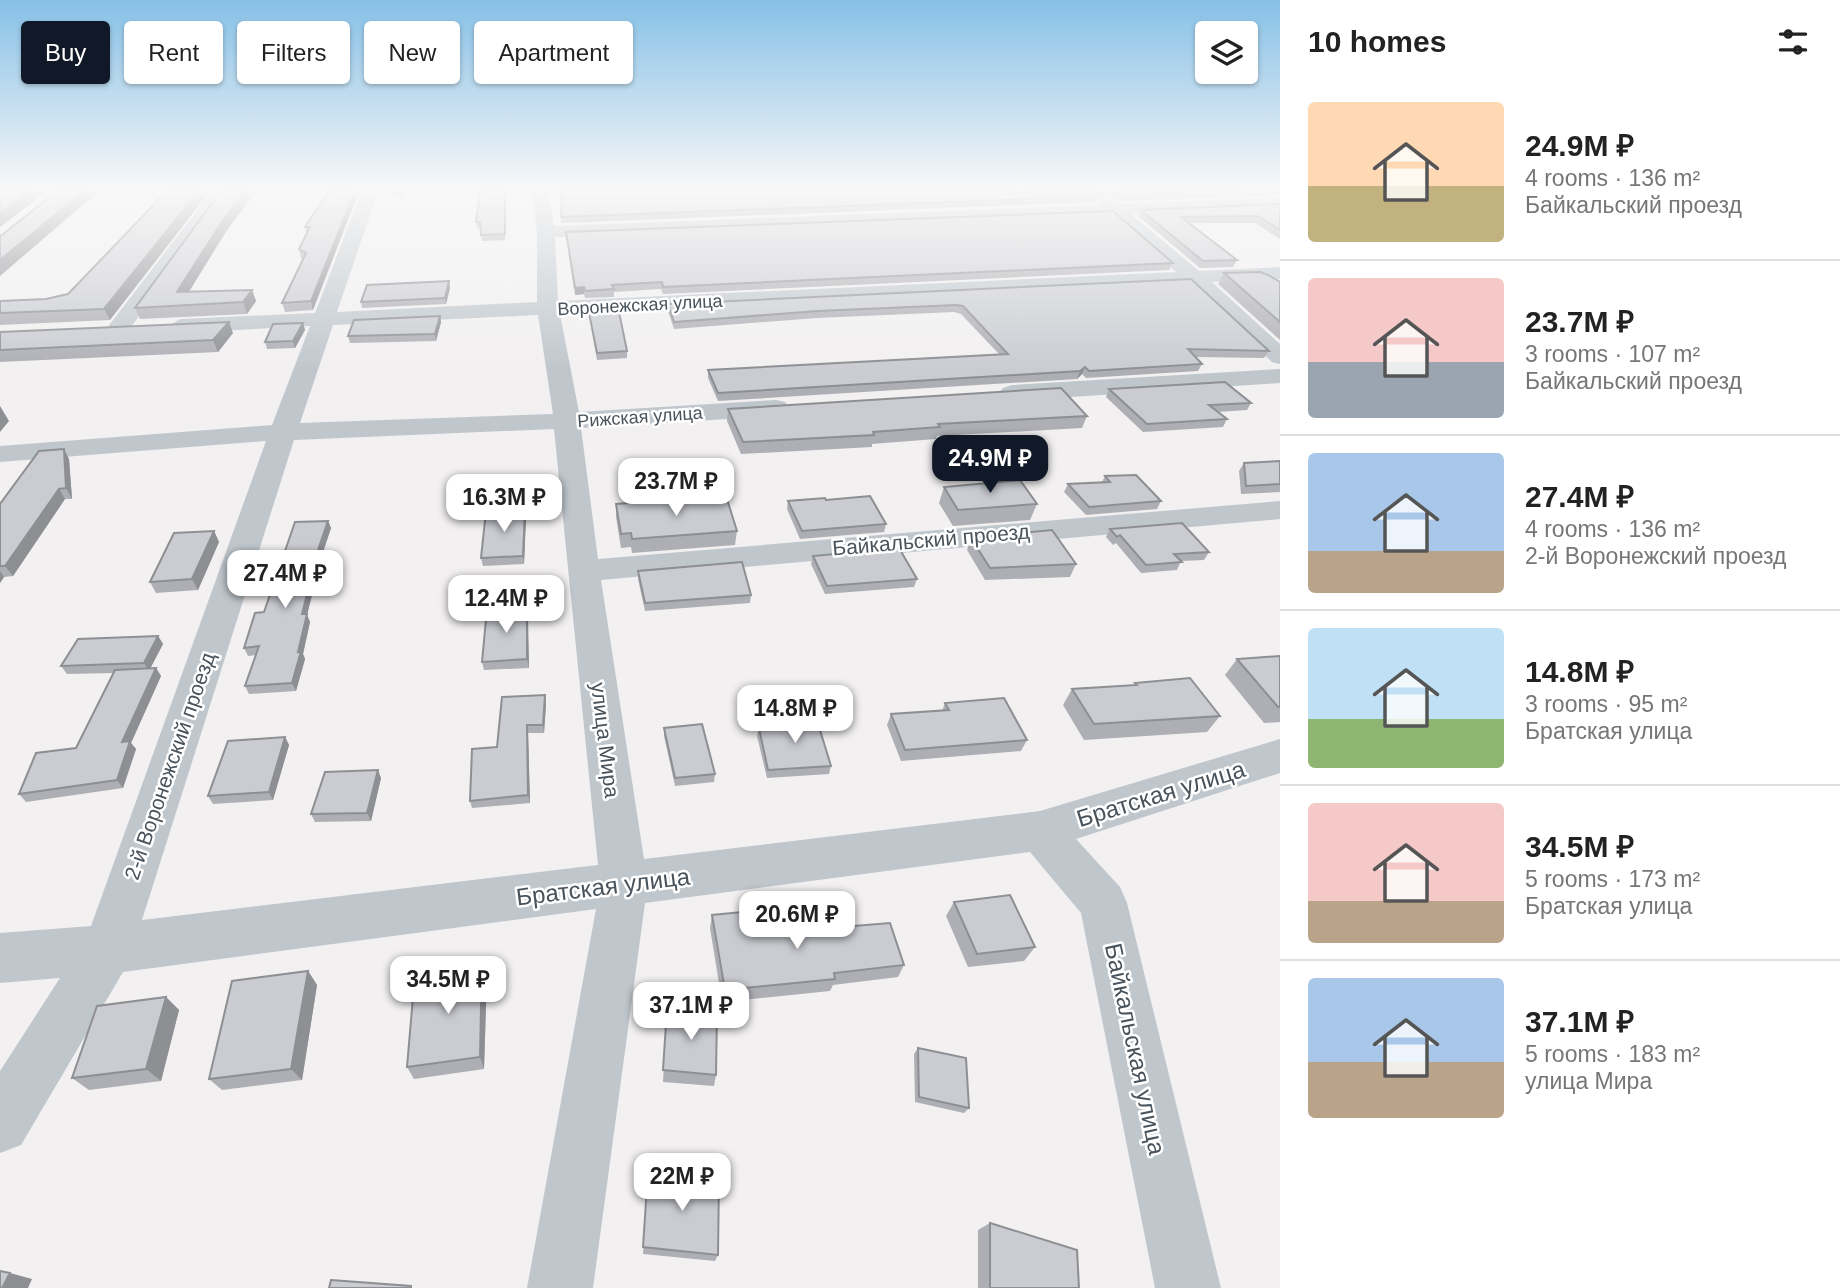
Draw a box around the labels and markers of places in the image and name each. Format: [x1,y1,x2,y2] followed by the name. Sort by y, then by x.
[925,435,1055,495] pin: 24.9M ₽
[611,458,741,518] pin: 23.7M ₽
[439,475,569,534] pin: 16.3M ₽
[220,550,350,610] pin: 27.4M ₽
[441,576,571,635] pin: 12.4M ₽
[730,686,860,745] pin: 14.8M ₽
[732,892,862,951] pin: 20.6M ₽
[383,956,513,1016] pin: 34.5M ₽
[626,982,756,1042] pin: 37.1M ₽
[633,1154,731,1213] pin: 22M ₽

